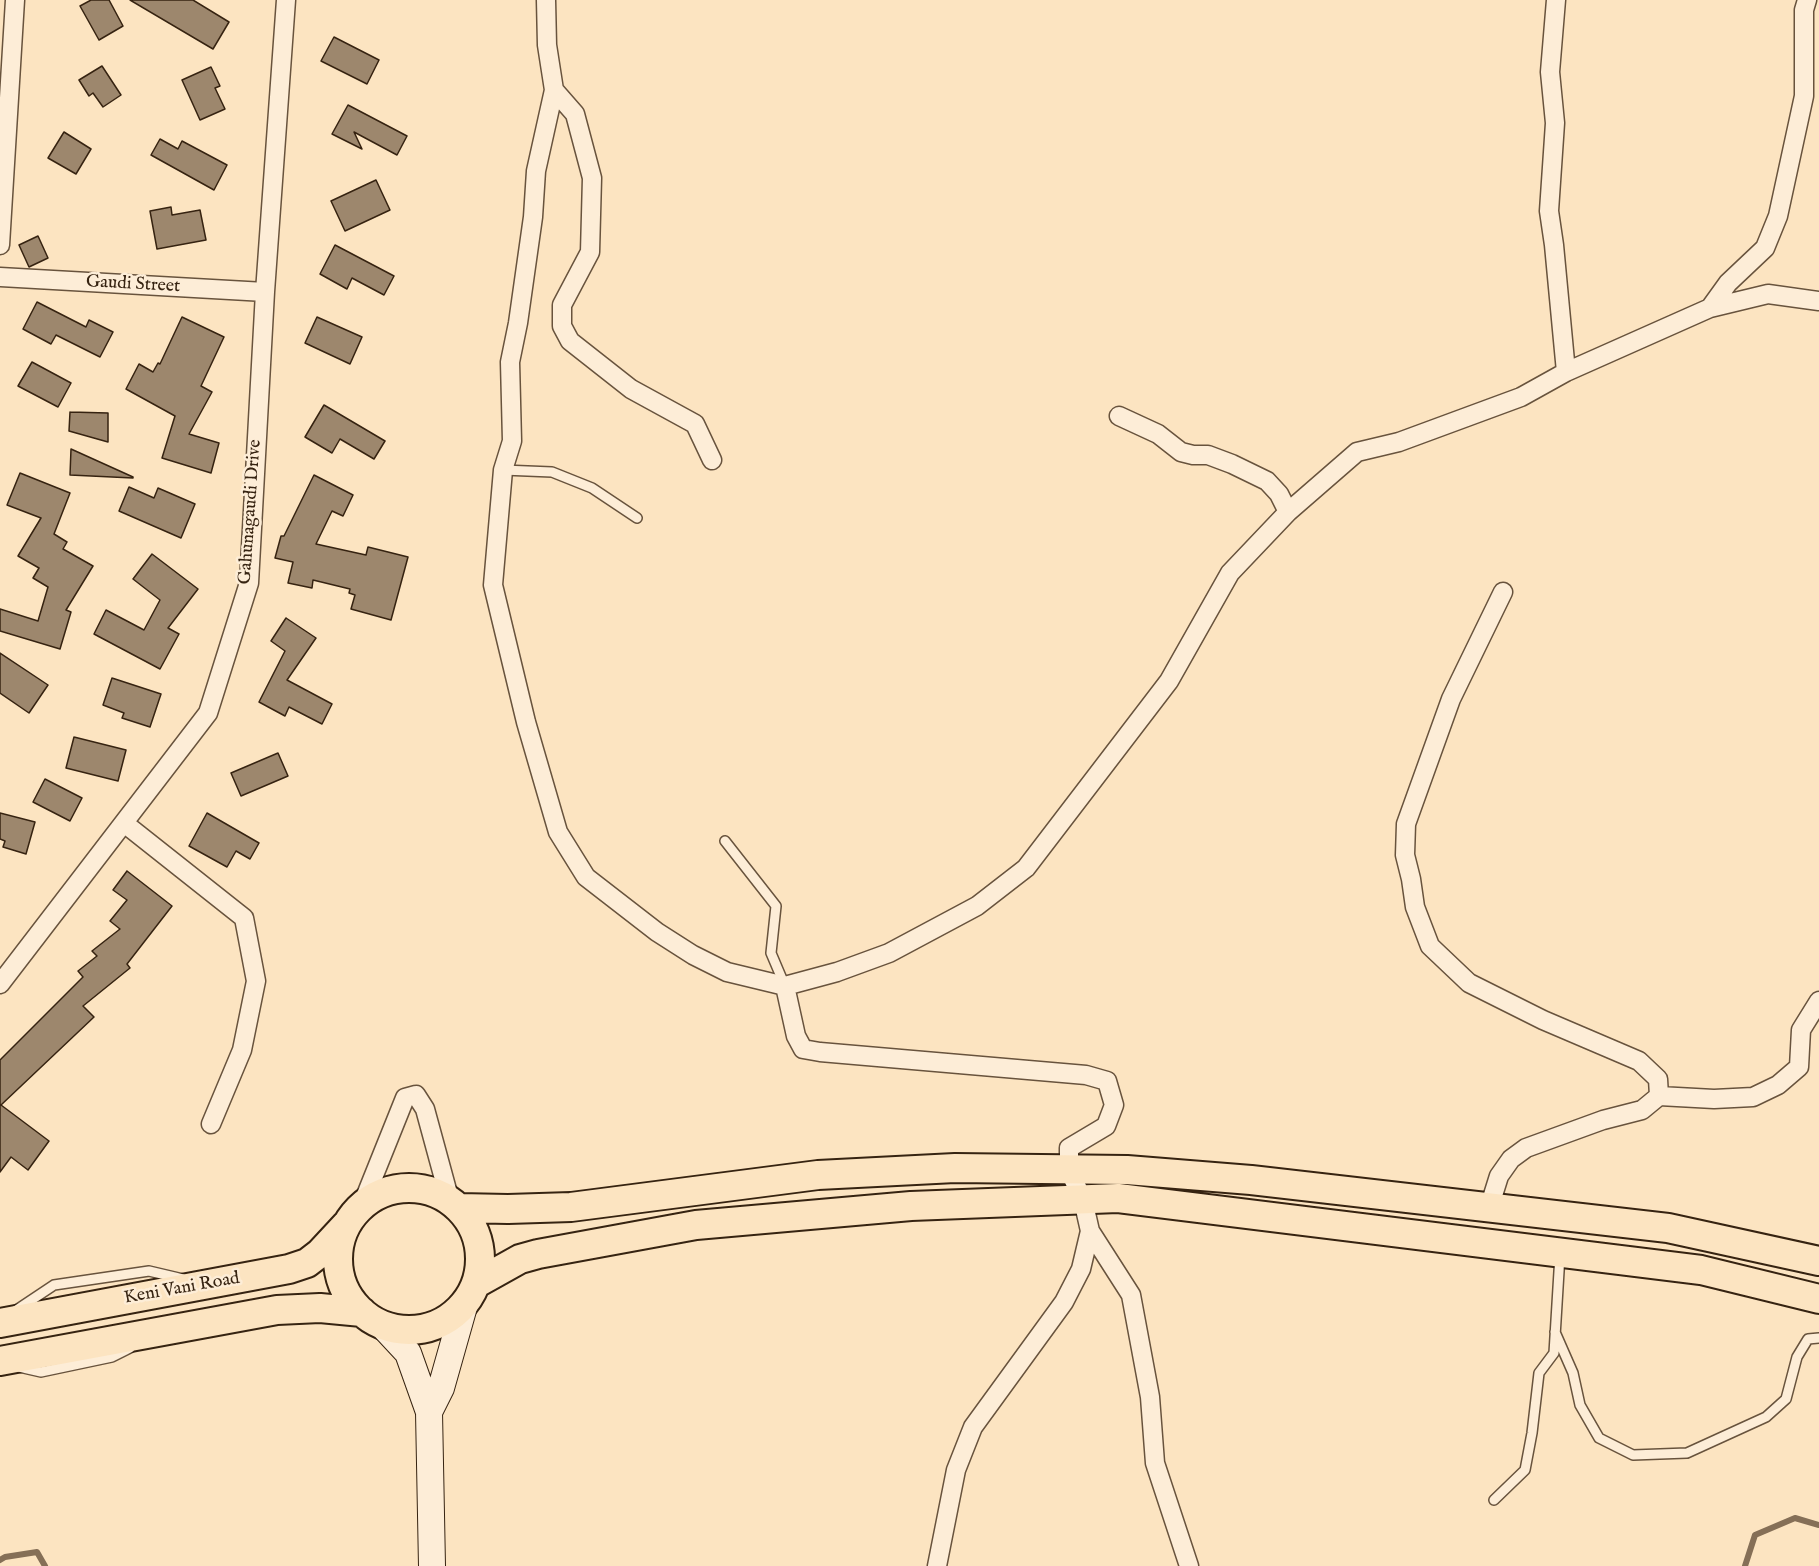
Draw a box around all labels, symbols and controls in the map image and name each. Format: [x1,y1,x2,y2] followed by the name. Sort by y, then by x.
[85,272,181,298] street label: Gaudi Street
[235,439,267,585] street label: Gahunagaudi Drive
[122,1268,242,1310] street label: Keni Vani Road

